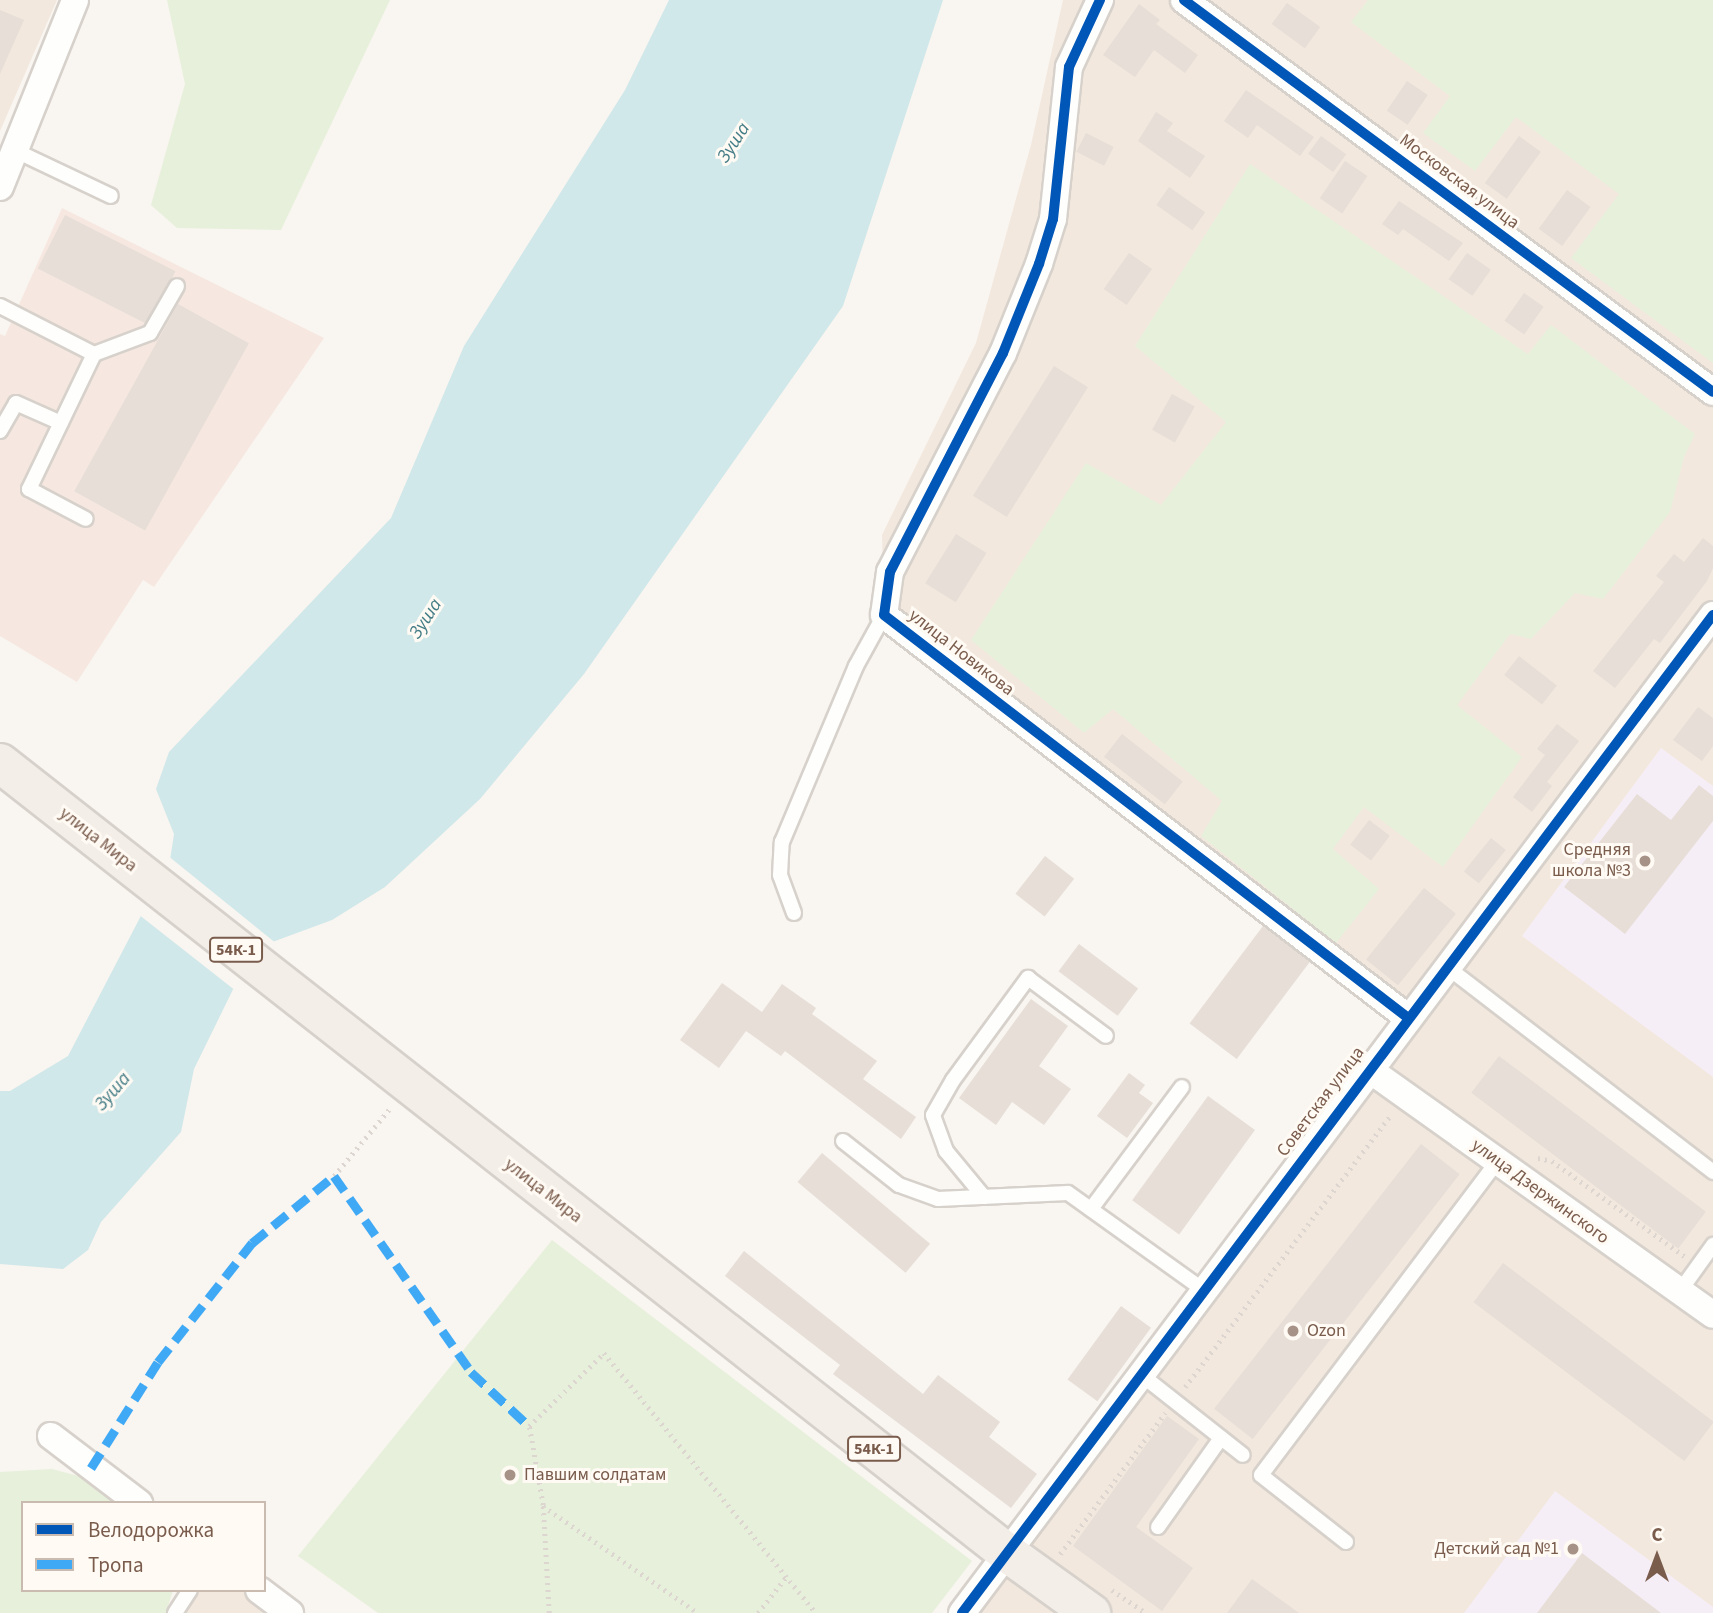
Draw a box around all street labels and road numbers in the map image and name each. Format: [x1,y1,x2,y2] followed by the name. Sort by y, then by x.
[1395,130,1523,234] street label: Московская улица
[904,605,1018,701] street label: улица Новикова
[55,803,141,877] street label: улица Мира
[208,938,264,962] road number: 54К-1
[1273,1043,1369,1161] street label: Советская улица
[1467,1135,1613,1249] street label: улица Дзержинского
[500,1154,586,1228] street label: улица Мира
[846,1436,902,1462] road number: 54К-1

